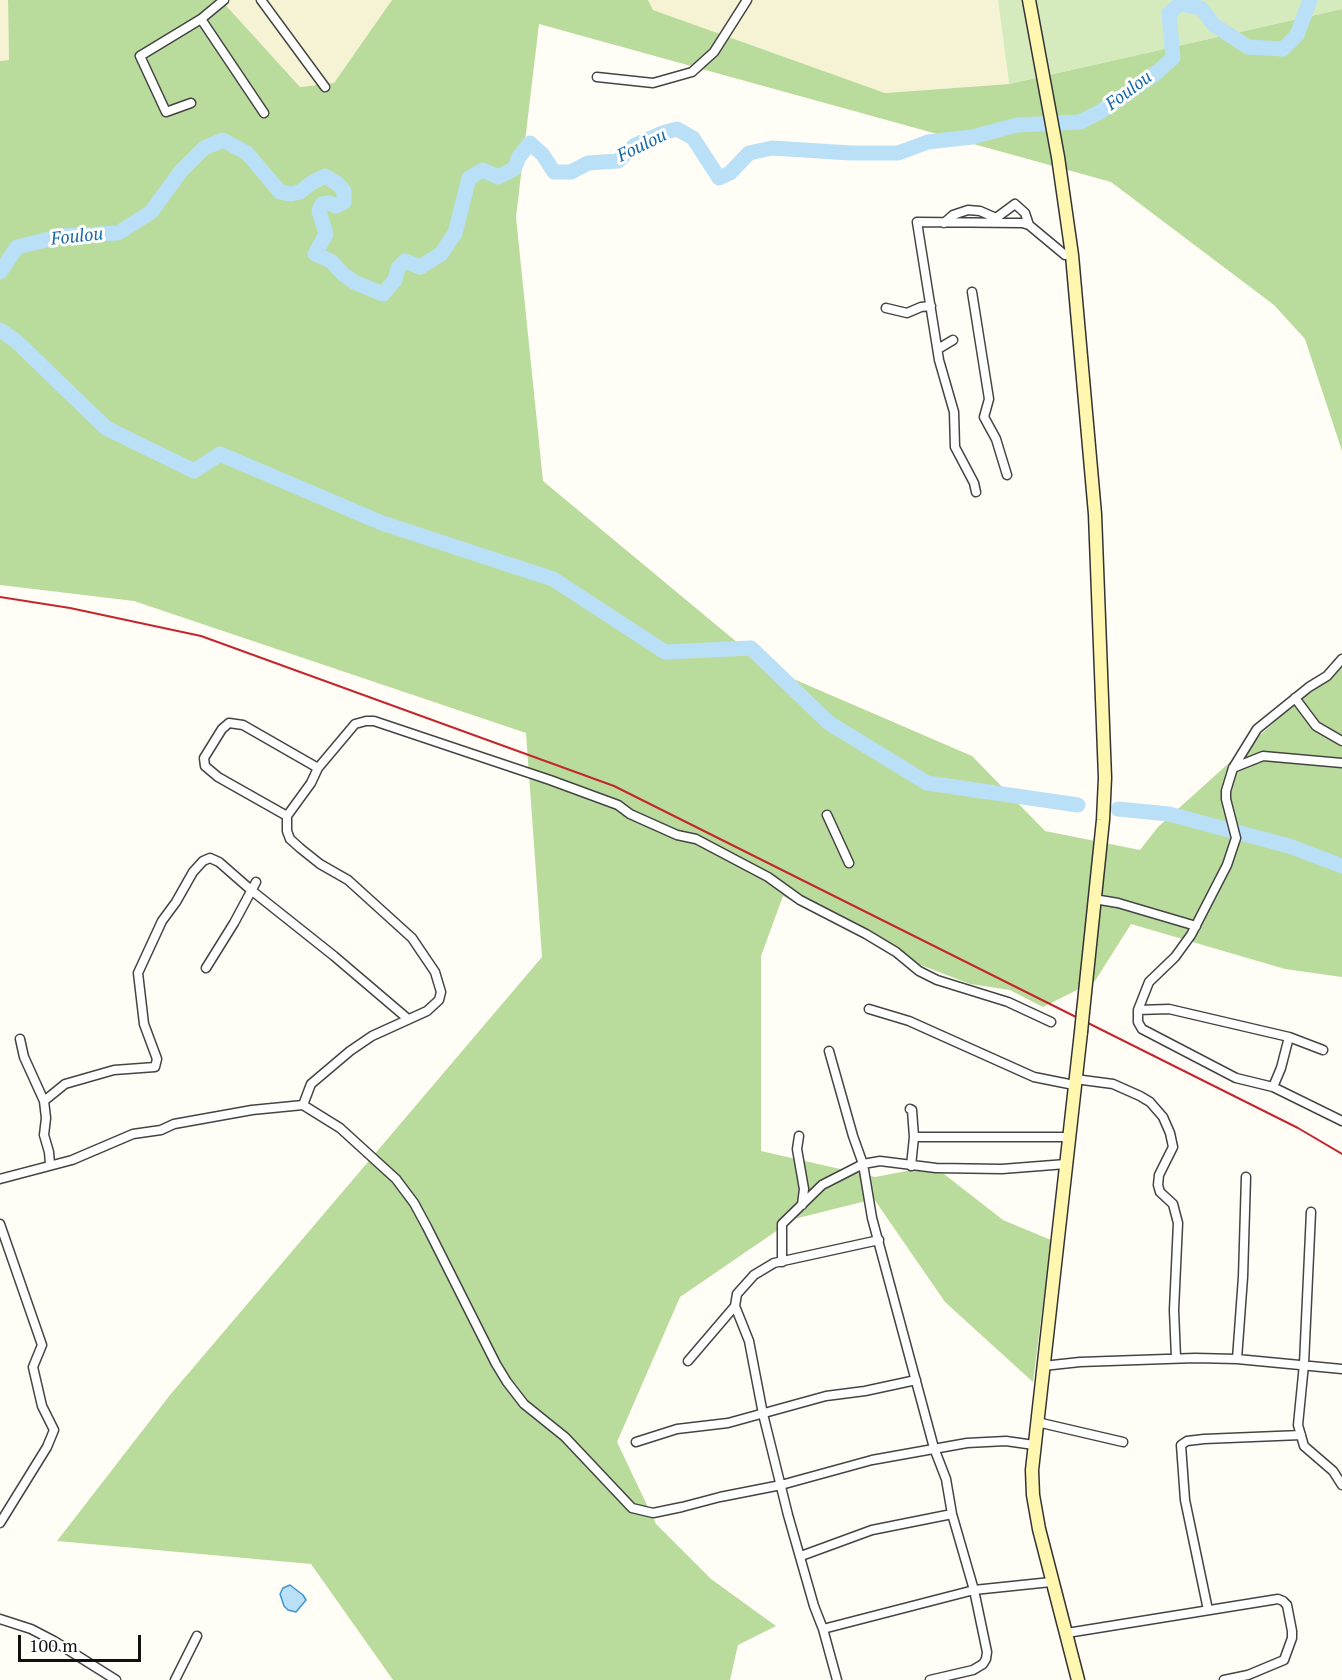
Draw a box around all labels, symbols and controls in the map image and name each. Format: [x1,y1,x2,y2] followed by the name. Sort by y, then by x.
[1102,67,1156,115] water label: Foulou
[614,125,670,167] water label: Foulou
[50,224,104,250] water label: Foulou
[21,1623,144,1661] scale bar
[29,1633,78,1657] text: 100 m

